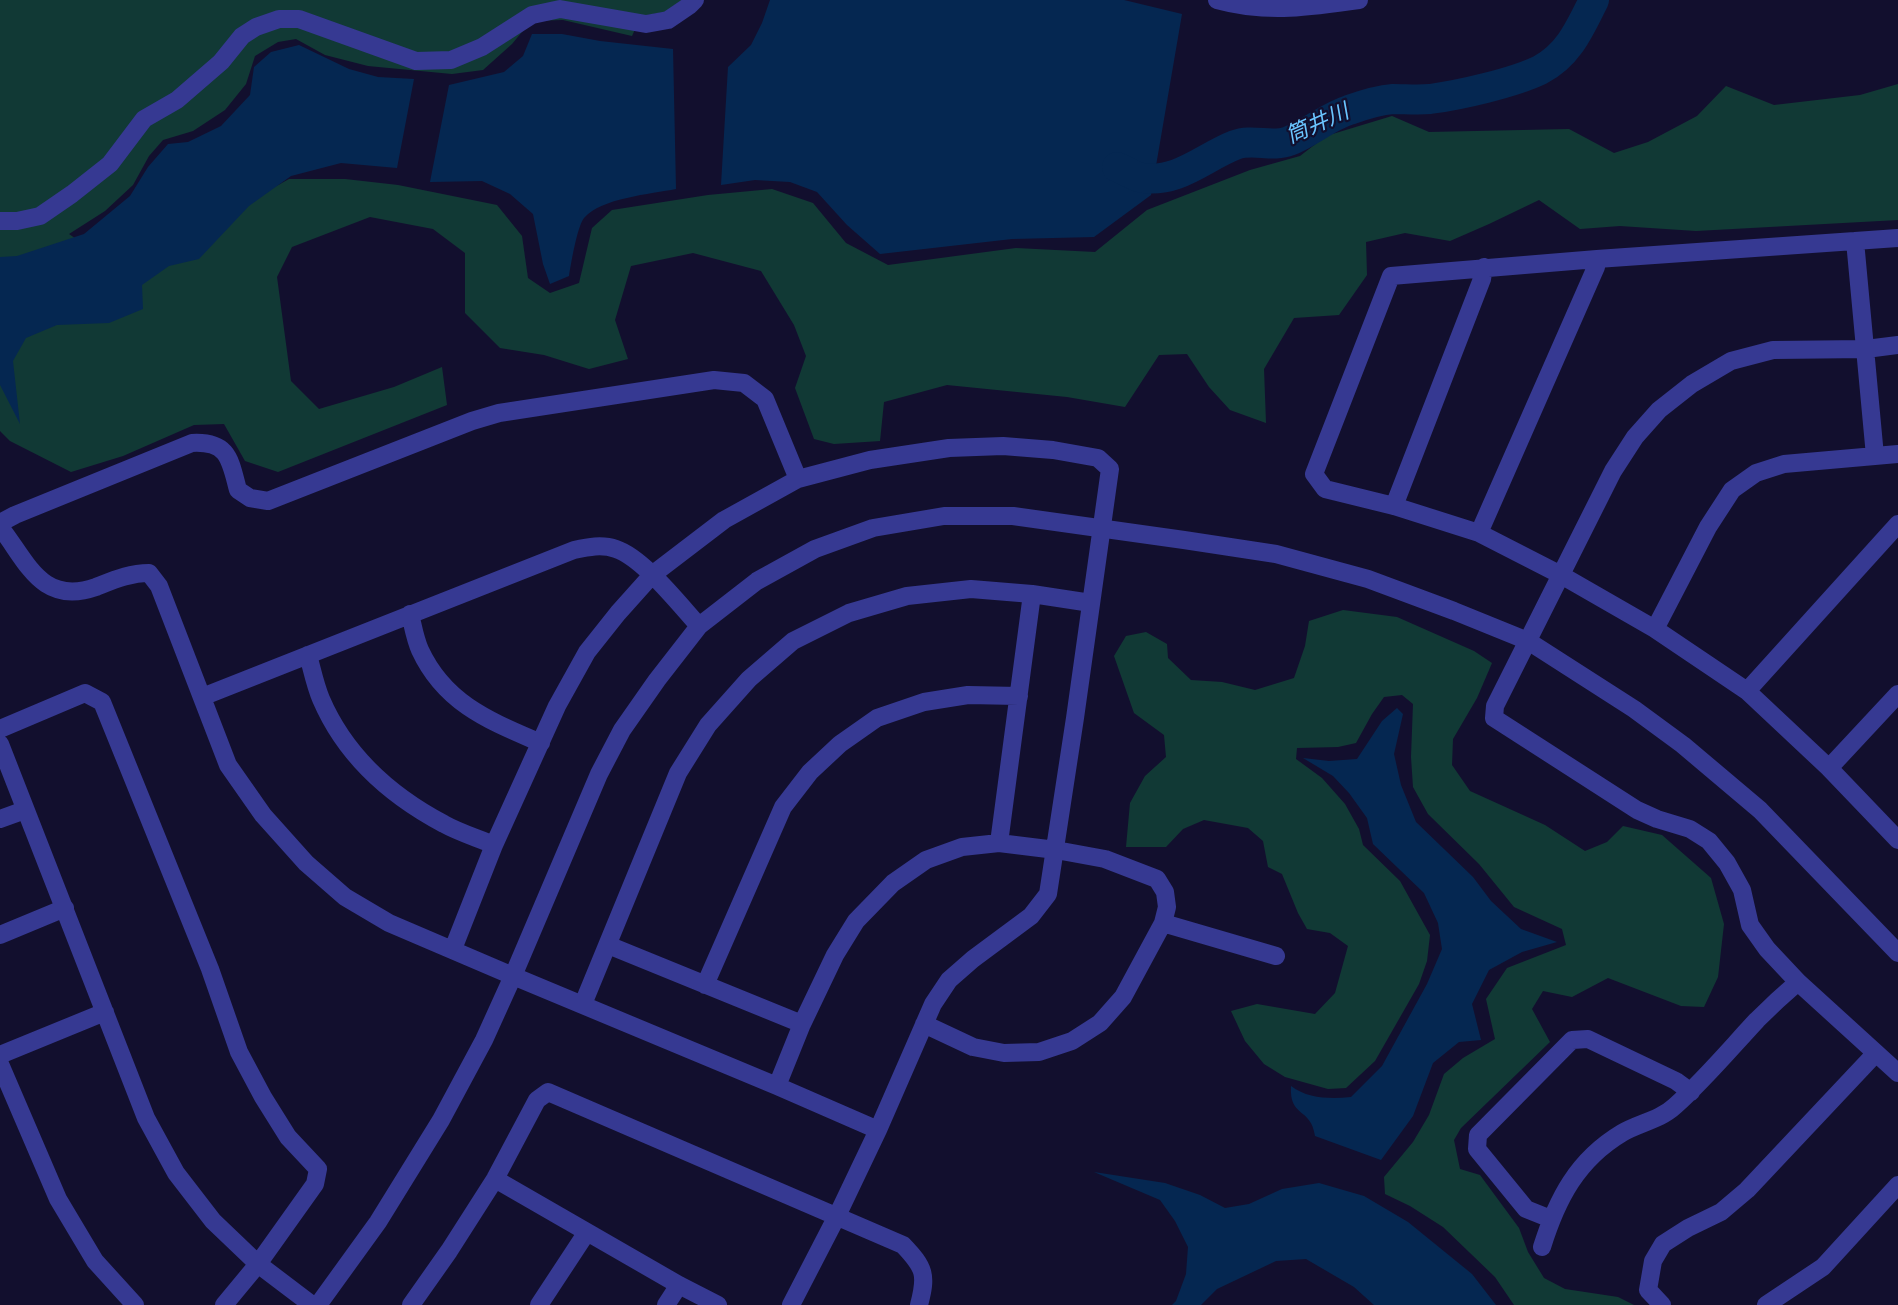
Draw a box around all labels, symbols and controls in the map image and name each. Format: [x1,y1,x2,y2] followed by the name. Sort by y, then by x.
[1282,100,1354,150] water label: 筒井川

